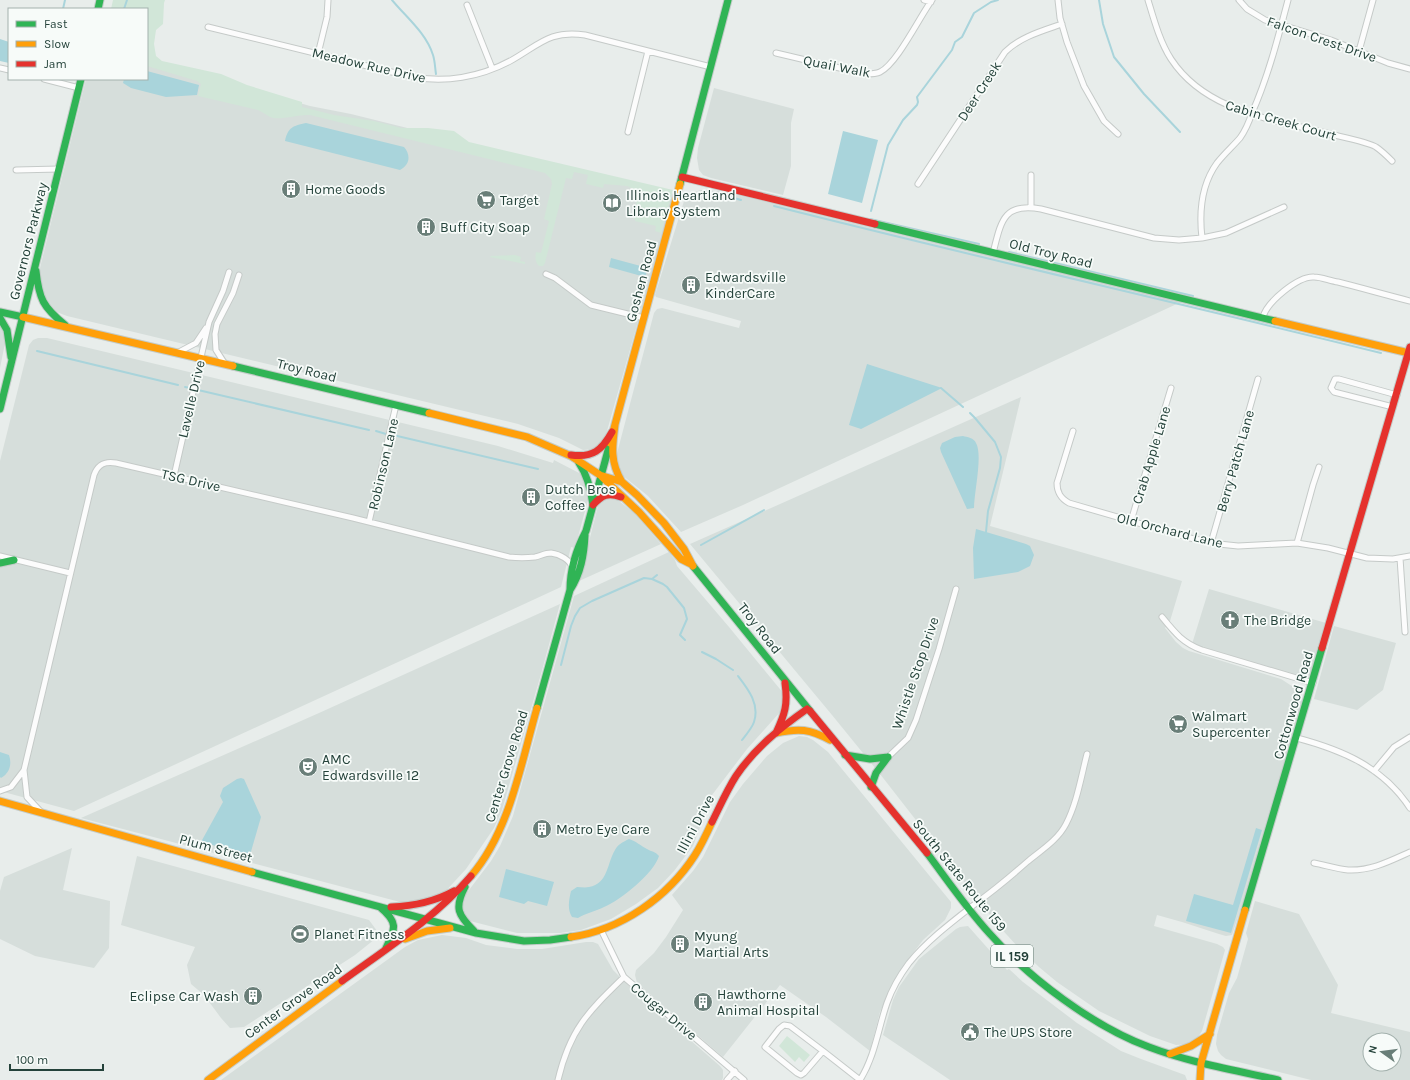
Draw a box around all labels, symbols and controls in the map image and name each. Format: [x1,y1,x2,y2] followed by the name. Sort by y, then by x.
[8,8,148,80] legend
[1265,13,1379,66] street label: Falcon Crest Drive
[44,17,68,31] text: Fast
[44,37,70,51] text: Slow
[310,44,428,87] street label: Meadow Rue Drive
[802,52,872,81] street label: Quail Walk
[44,57,67,71] text: Jam
[954,58,1005,124] street label: Deer Creek
[1223,96,1338,144] street label: Cabin Creek Court
[280,178,302,200] building icon: Home Goods
[6,180,51,302] street label: Governors Parkway
[305,181,386,198] place label: Home Goods
[626,187,736,220] place label: Illinois Heartland Library System
[475,189,497,211] supermarket icon: Target
[500,192,539,209] place label: Target
[601,192,623,214] library icon: Illinois Heartland Library System
[415,216,437,238] building icon: Buff City Soap
[440,219,530,236] place label: Buff City Soap
[1007,235,1094,272] street label: Old Troy Road
[622,239,661,324] street label: Goshen Road
[705,269,786,302] place label: Edwardsville KinderCare
[680,274,702,296] building icon: Edwardsville KinderCare
[275,355,338,386] street label: Troy Road
[174,358,209,440] street label: Lavelle Drive
[1128,404,1174,506] street label: Crab Apple Lane
[1213,408,1258,514] street label: Berry Patch Lane
[365,416,402,512] street label: Robinson Lane
[159,465,222,496] street label: TSG Drive
[545,481,616,514] place label: Dutch Bros Coffee
[520,486,542,508] building icon: Dutch Bros Coffee
[1115,509,1225,552] street label: Old Orchard Lane
[734,599,785,657] street label: Troy Road
[1219,609,1241,631] church icon: The Bridge
[1244,612,1311,629] place label: The Bridge
[888,615,943,732] street label: Whistle Stop Drive
[1270,649,1317,761] street label: Cottonwood Road
[481,708,532,824] street label: Center Grove Road
[1192,708,1271,741] place label: Walmart Supercenter
[1167,713,1189,735] supermarket icon: Walmart Supercenter
[322,751,419,784] place label: AMC Edwardsville 12
[297,756,319,778] theatre icon: AMC Edwardsville 12
[673,792,718,857] street label: Illini Drive
[909,816,1010,935] street label: South State Route 159
[531,818,553,840] building icon: Metro Eye Care
[556,821,650,838] place label: Metro Eye Care
[177,831,254,866] street label: Plum Street
[289,923,311,945] sports icon: Planet Fitness
[314,926,405,943] place label: Planet Fitness
[694,928,769,961] place label: Myung Martial Arts
[669,933,691,955] building icon: Myung Martial Arts
[991,945,1033,967] road number: IL 159
[241,960,345,1043] street label: Center Grove Road
[627,979,700,1044] street label: Cougar Drive
[242,985,264,1007] building icon: Eclipse Car Wash
[717,986,819,1019] place label: Hawthorne Animal Hospital
[130,988,239,1005] place label: Eclipse Car Wash
[692,991,714,1013] building icon: Hawthorne Animal Hospital
[959,1021,981,1043] public building icon: The UPS Store
[984,1024,1072,1041] place label: The UPS Store
[1362,1032,1402,1072] north arrow
[1366,1044,1380,1055] text: N
[10,1046,103,1072] scale bar
[16,1053,48,1067] text: 100 m

